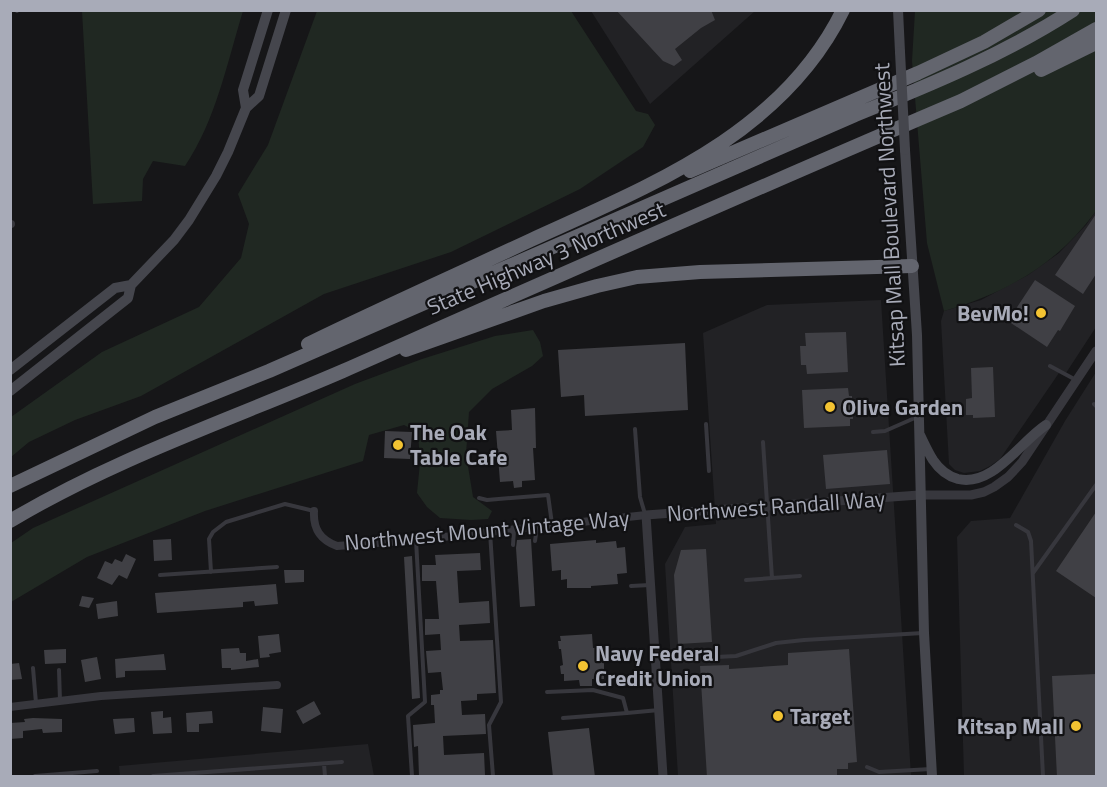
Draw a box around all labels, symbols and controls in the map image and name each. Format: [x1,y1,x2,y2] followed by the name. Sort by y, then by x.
[864,62,914,368] street label: Kitsap Mall Boulevard Northwest
[421,192,671,324] street label: State Highway 3 Northwest
[957,296,1029,330] place label: BevMo!
[1034,306,1048,320] marker: BevMo!
[842,390,963,424] place label: Olive Garden
[823,400,837,414] marker: Olive Garden
[410,415,507,474] place label: The Oak Table Cafe
[391,438,405,452] marker: The Oak Table Cafe
[666,481,887,531] street label: Northwest Randall Way
[343,501,631,559] street label: Northwest Mount Vintage Way
[595,636,719,695] place label: Navy Federal Credit Union
[576,659,590,673] marker: Navy Federal Credit Union
[790,699,850,733] place label: Target
[771,709,785,723] marker: Target
[957,709,1064,743] place label: Kitsap Mall
[1069,719,1083,733] marker: Kitsap Mall

